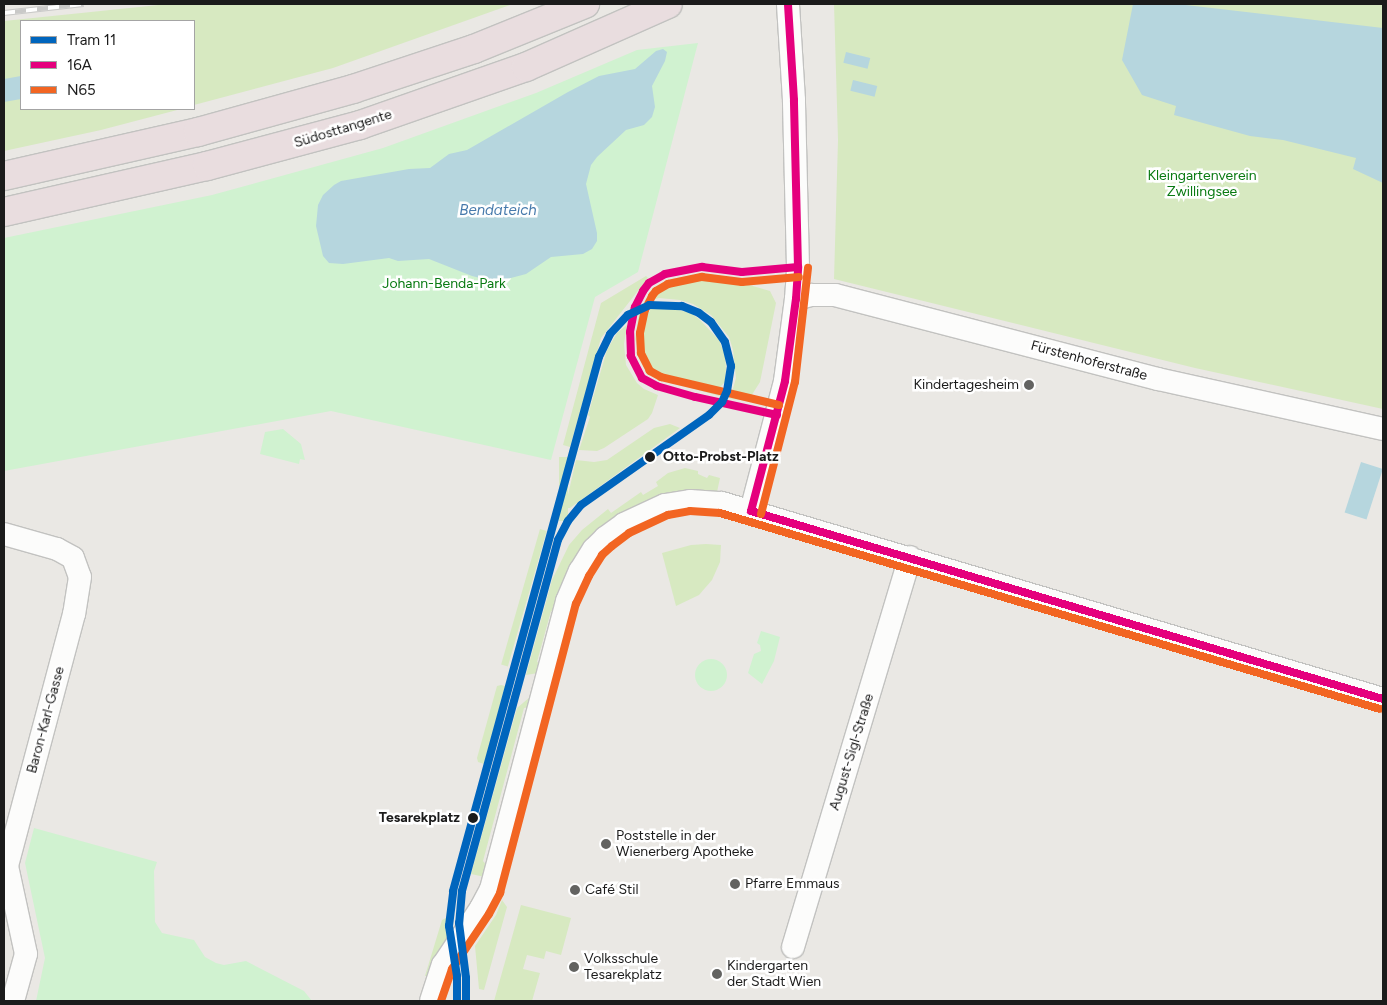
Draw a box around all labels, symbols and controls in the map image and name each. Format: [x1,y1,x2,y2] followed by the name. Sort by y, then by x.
[20,20,195,110] legend
[67,31,116,49] text: Tram 11
[67,56,92,74] text: 16A
[67,81,96,99] text: N65
[292,106,394,152] street label: Südosttangente
[1147,168,1257,200] park label: Kleingartenverein Zwillingsee
[459,202,537,220] water label: Bendateich
[382,276,506,292] park label: Johann-Benda-Park
[1029,337,1149,385] street label: Fürstenhoferstraße
[913,377,1019,393] place label: Kindertagesheim
[1023,379,1035,391] marker: Kindertagesheim
[641,448,659,466] marker: Otto-Probst-Platz
[663,449,779,465] place label: Otto-Probst-Platz
[24,665,68,775] street label: Baron-Karl-Gasse
[826,692,878,812] street label: August-Sigl-Straße
[464,809,482,827] marker: Tesarekplatz
[379,810,460,826] place label: Tesarekplatz
[616,828,754,860] place label: Poststelle in der Wienerberg Apotheke
[600,838,612,850] marker: Poststelle in der Wienerberg Apotheke
[745,876,840,892] place label: Pfarre Emmaus
[729,878,741,890] marker: Pfarre Emmaus
[585,882,639,898] place label: Café Stil
[569,884,581,896] marker: Café Stil
[584,951,662,984] place label: Volksschule Tesarekplatz
[727,958,821,990] place label: Kindergarten der Stadt Wien
[568,961,580,973] marker: Volksschule Tesarekplatz
[711,968,723,980] marker: Kindergarten der Stadt Wien

